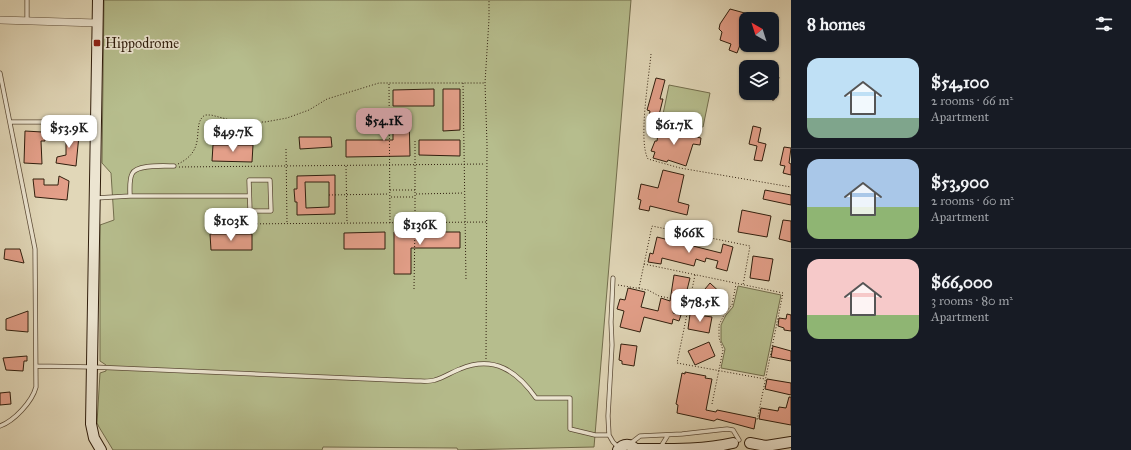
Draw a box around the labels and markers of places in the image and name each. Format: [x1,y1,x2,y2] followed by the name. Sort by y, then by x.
[105,35,179,52] place label: Hippodrome
[92,38,102,48] marker: Hippodrome
[351,108,417,142] pin: $54.1K
[641,112,707,146] pin: $61.7K
[36,115,102,149] pin: $53.9K
[200,119,266,153] pin: $49.7K
[203,208,259,242] pin: $103K
[392,212,448,246] pin: $136K
[665,220,713,254] pin: $66K
[667,289,733,323] pin: $78.5K

